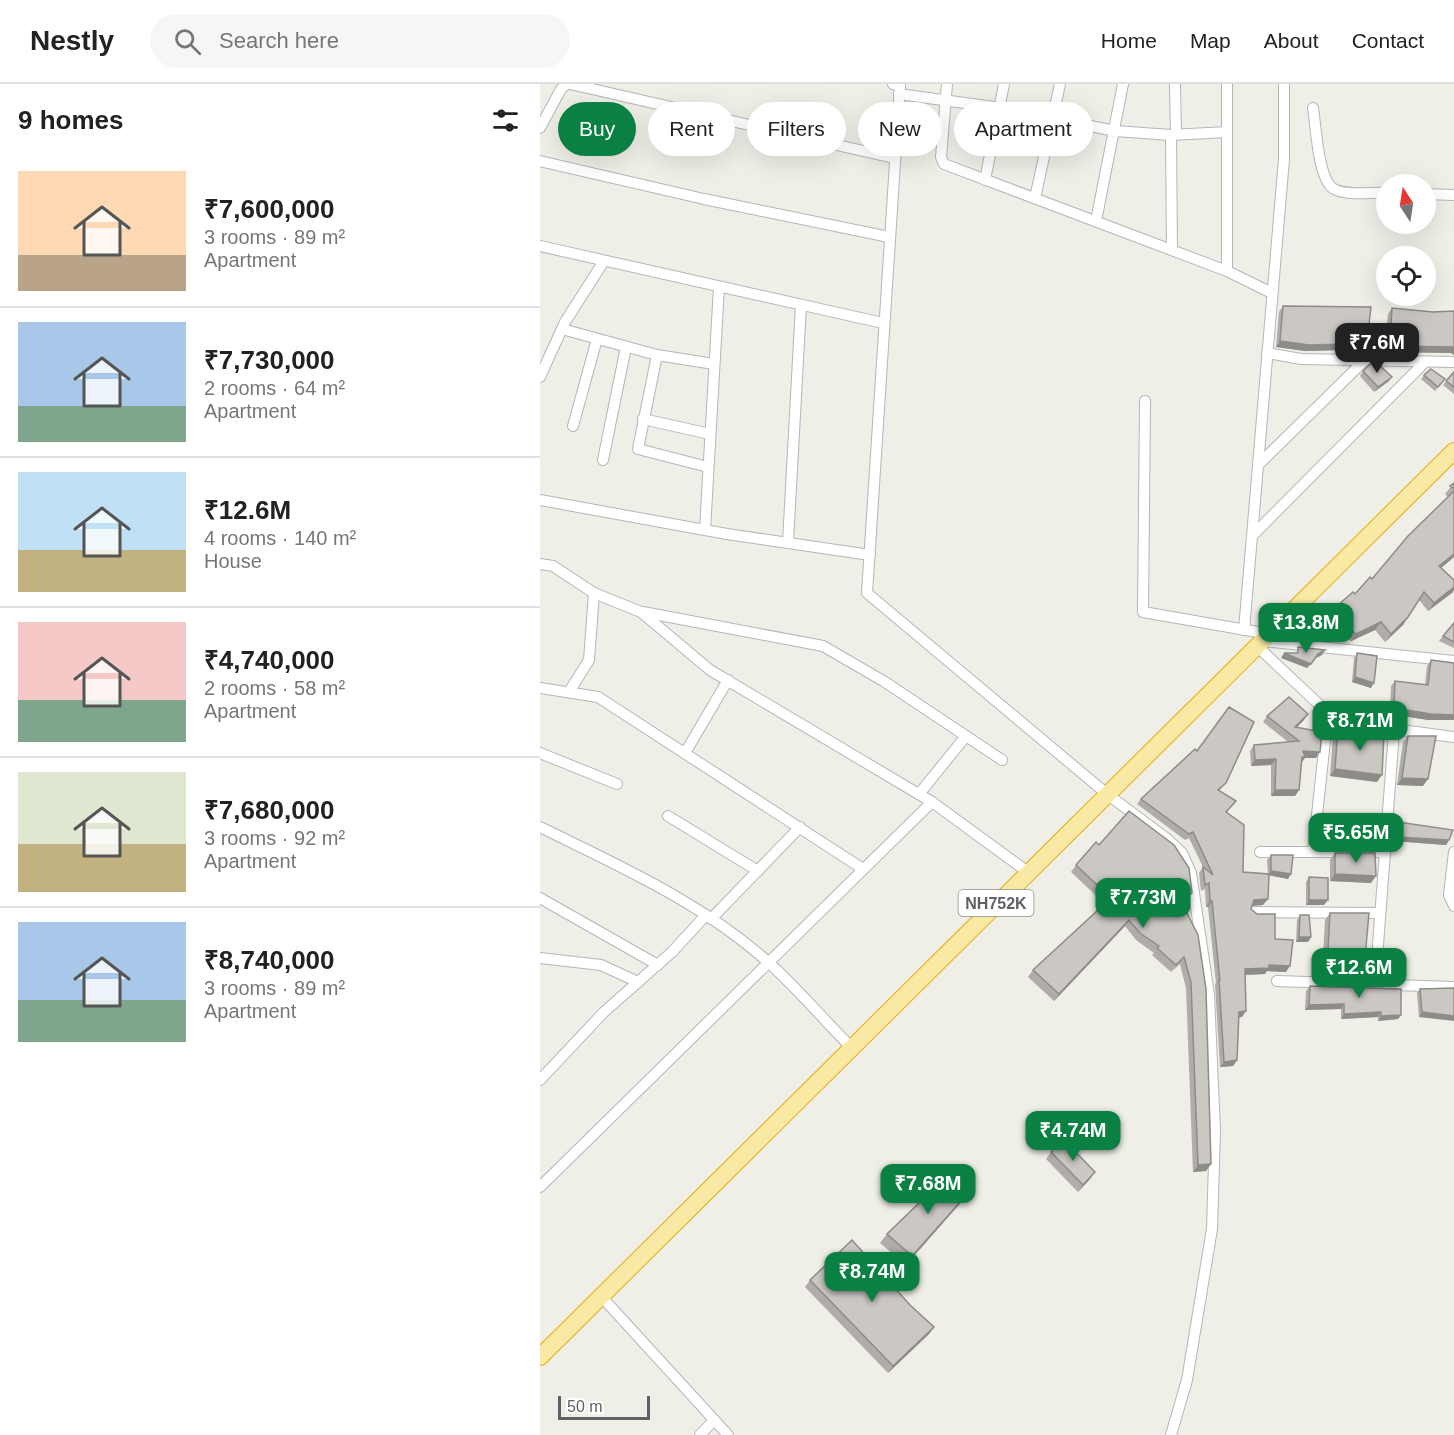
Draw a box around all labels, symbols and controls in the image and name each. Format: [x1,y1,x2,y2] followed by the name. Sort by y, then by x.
[150,14,570,68] search box
[30,25,114,56] text: Nestly
[171,25,204,58] icon: search
[219,28,339,53] text: Search here
[1101,29,1157,52] text: Home
[1190,29,1231,52] text: Map
[1264,29,1319,52] text: About
[1352,29,1424,52] text: Contact
[558,102,636,156] chip: Buy
[648,102,735,156] chip: Rent
[747,102,846,156] chip: Filters
[858,102,942,156] chip: New
[954,102,1093,156] chip: Apartment
[489,104,522,137] icon: filters
[18,105,124,135] text: 9 homes
[1376,174,1436,234] north arrow
[1376,174,1436,306] map controls
[204,194,335,224] text: ₹7,600,000
[66,195,138,267] icon: home
[204,226,345,248] text: 3 rooms · 89 m²
[1376,246,1436,306] button: locate
[204,249,296,271] text: Apartment
[1335,323,1419,374] pin: ₹7.6M
[1349,331,1405,353] text: ₹7.6M
[204,345,335,375] text: ₹7,730,000
[66,346,138,418] icon: home
[204,377,345,399] text: 2 rooms · 64 m²
[204,400,296,422] text: Apartment
[204,495,291,525] text: ₹12.6M
[66,496,138,568] icon: home
[204,527,356,549] text: 4 rooms · 140 m²
[204,550,262,572] text: House
[1257,603,1355,654] pin: ₹13.8M
[1272,611,1340,633] text: ₹13.8M
[204,645,335,675] text: ₹4,740,000
[66,646,138,718] icon: home
[204,677,345,699] text: 2 rooms · 58 m²
[204,700,296,722] text: Apartment
[1311,701,1409,752] pin: ₹8.71M
[1326,709,1394,731] text: ₹8.71M
[204,795,335,825] text: ₹7,680,000
[66,796,138,868] icon: home
[1307,813,1405,864] pin: ₹5.65M
[1322,821,1390,843] text: ₹5.65M
[204,827,345,849] text: 3 rooms · 92 m²
[204,850,296,872] text: Apartment
[1094,878,1192,929] pin: ₹7.73M
[1109,886,1177,908] text: ₹7.73M
[958,890,1034,916] road number: NH752K
[204,945,335,975] text: ₹8,740,000
[66,946,138,1018] icon: home
[1310,948,1408,999] pin: ₹12.6M
[1325,956,1393,978] text: ₹12.6M
[204,977,345,999] text: 3 rooms · 89 m²
[204,1000,296,1022] text: Apartment
[1024,1111,1122,1162] pin: ₹4.74M
[1039,1119,1107,1141] text: ₹4.74M
[879,1164,977,1215] pin: ₹7.68M
[894,1172,962,1194] text: ₹7.68M
[823,1252,921,1303] pin: ₹8.74M
[838,1260,906,1282] text: ₹8.74M
[558,1393,650,1420] scale bar
[567,1398,603,1415] text: 50 m

